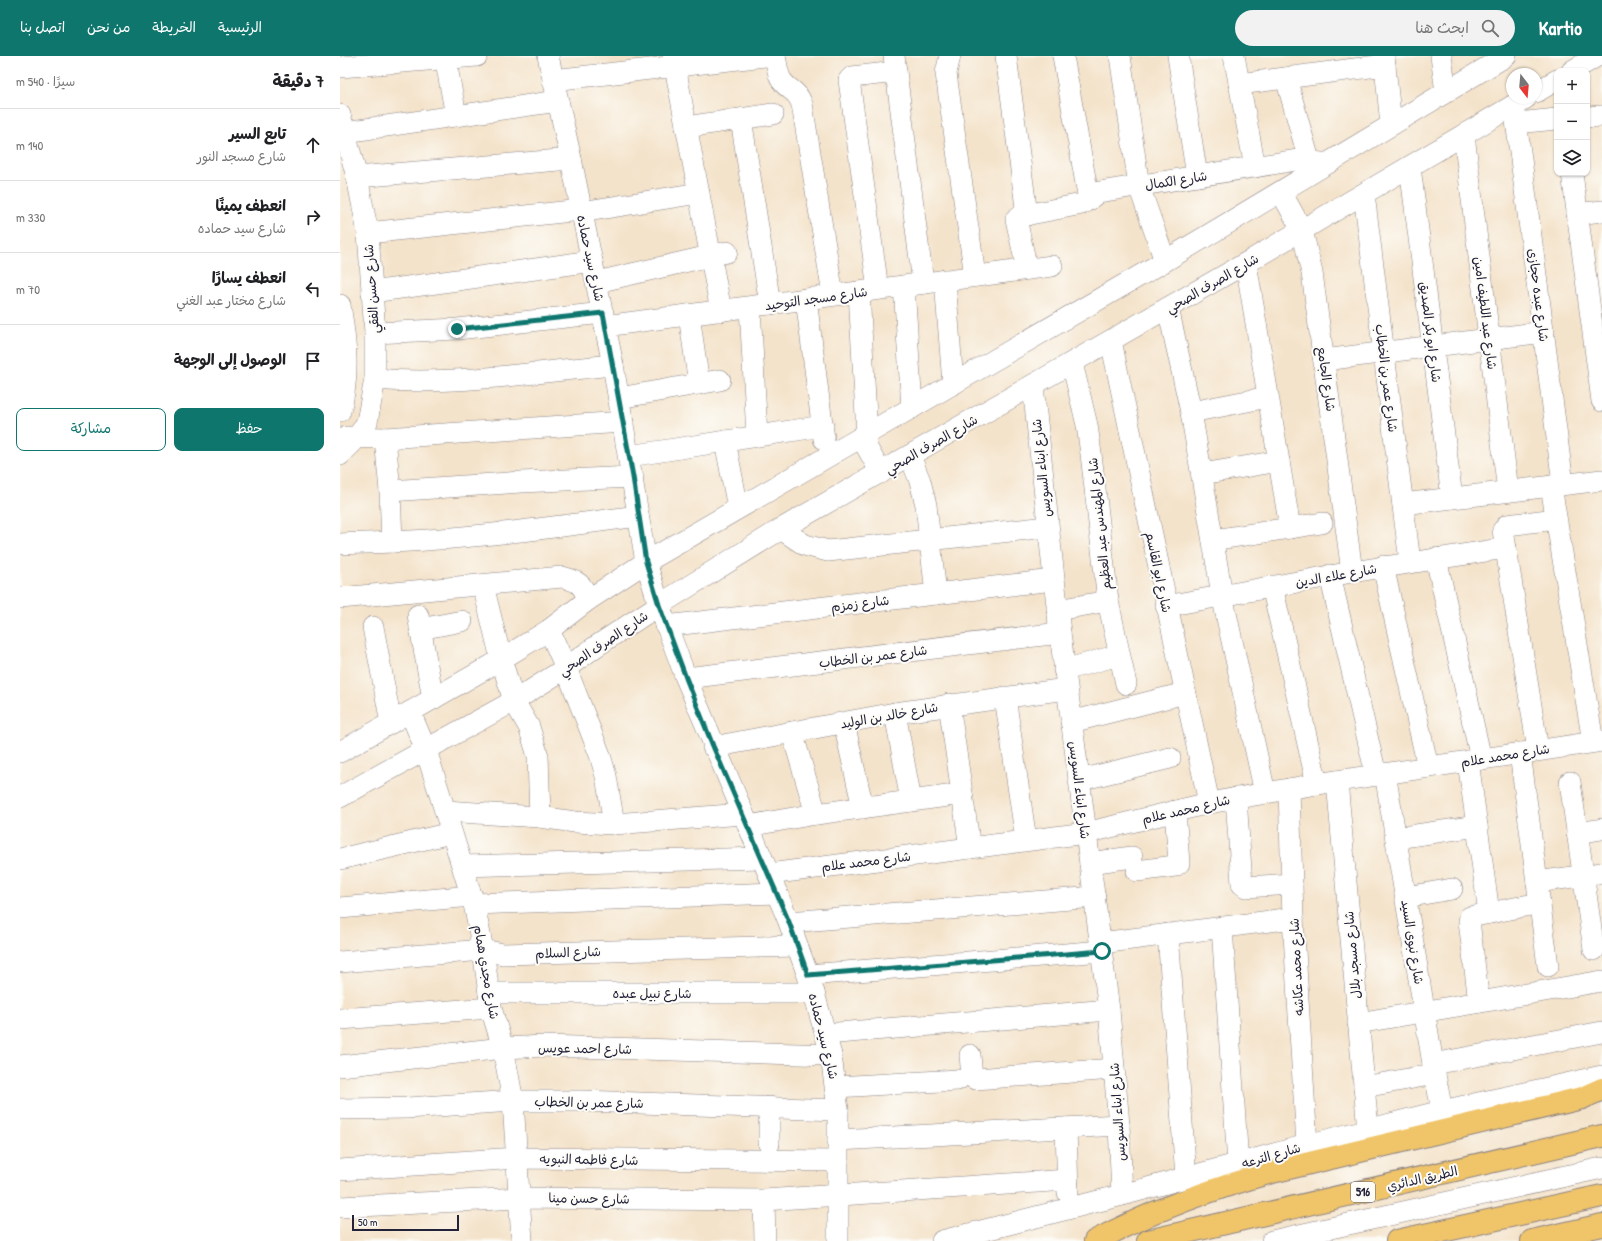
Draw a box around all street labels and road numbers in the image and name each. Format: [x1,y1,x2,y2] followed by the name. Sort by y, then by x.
[1144,166,1209,195] street label: شارع الكمال
[572,213,609,303] street label: شارع سيد حماده
[359,244,386,334] street label: شارع حسن الفقي
[1523,247,1554,343] street label: شارع عبده حجازى
[1162,249,1263,320] street label: شارع الصرف الصحي
[1469,256,1502,371] street label: شارع عبد اللطيف امين
[1415,281,1446,384] street label: شارع ابو بكر الصديق
[764,282,869,315] street label: شارع مسجد التوحيد
[1370,323,1403,433] street label: شارع عمر بن الخطاب
[1312,345,1340,413] street label: شارع الجامع
[881,410,982,481] street label: شارع الصرف الصحي
[1027,418,1056,518] street label: شارع ابناء السويس
[1083,457,1117,591] street label: شارع المهندس عبد العظيم
[1140,530,1176,615] street label: شارع ابو القاسم
[1294,559,1378,592] street label: شارع علاء الدين
[830,591,890,617] street label: شارع زمزم
[555,606,653,682] street label: شارع الصرف الصحي
[818,640,928,673] street label: شارع عمر بن الخطاب
[839,698,939,733] street label: شارع خالد بن الوليد
[1459,739,1551,773] street label: شارع محمد علام
[1064,740,1095,840] street label: شارع ابناء السويس
[1140,790,1232,830] street label: شارع محمد علام
[820,847,912,877] street label: شارع محمد علام
[1396,898,1429,986] street label: شارع نبوى السيد
[1339,910,1366,1000] street label: شارع مسجد بلال
[1284,918,1309,1016] street label: شارع محمد عكاشه
[468,923,504,1021] street label: شارع مجدي همام
[535,942,601,964] street label: شارع السلام
[612,984,692,1003] street label: شارع نبيل عبده
[804,991,843,1081] street label: شارع سيد حماده
[538,1038,632,1059] street label: شارع احمد عويس
[1105,1062,1130,1162] street label: شارع ابناء السويس
[534,1092,644,1113] street label: شارع عمر بن الخطاب
[1239,1138,1303,1173] street label: شارع الترعه
[540,1149,638,1170] street label: شارع فاطمه النبويه
[1385,1161,1459,1196] street label: الطريق الدائري
[1351,1182,1375,1202] road number: 516
[548,1188,630,1209] street label: شارع حسن مينا

